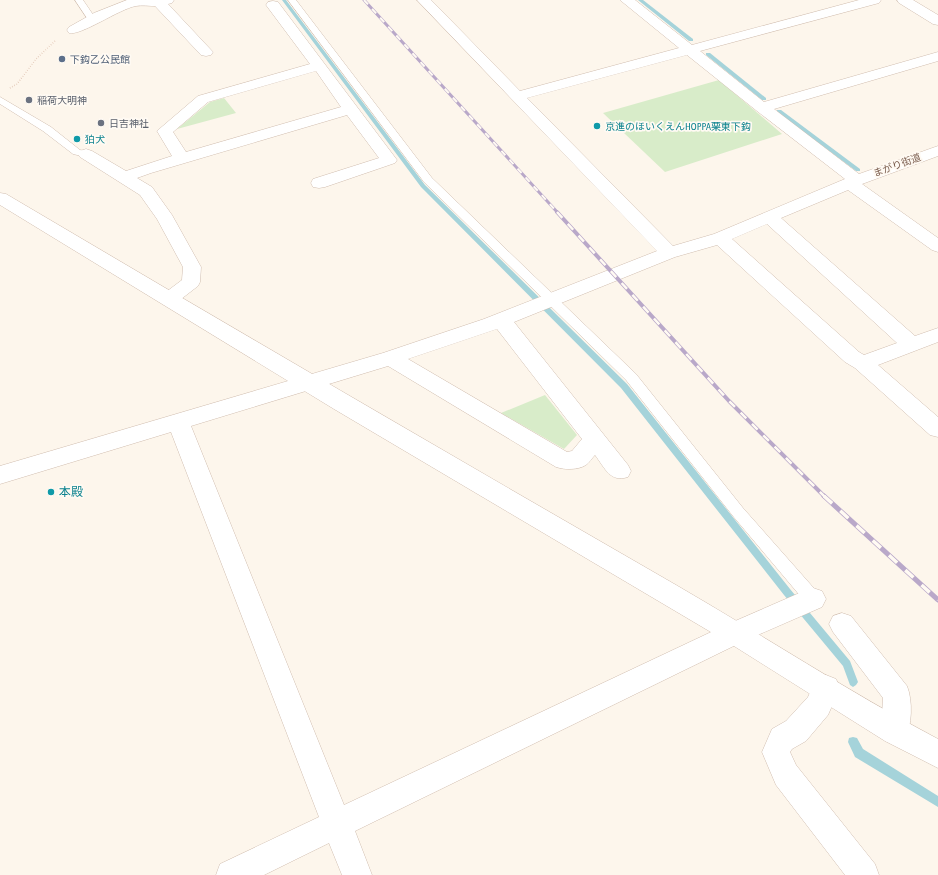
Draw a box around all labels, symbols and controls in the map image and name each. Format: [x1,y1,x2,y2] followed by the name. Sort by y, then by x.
[57,54,67,64] marker: 下鈎乙公民館
[70,54,130,65] place label: 下鈎乙公民館
[24,95,34,105] marker: 稲荷大明神
[37,95,87,106] place label: 稲荷大明神
[96,118,106,128] marker: 日吉神社
[109,118,149,129] place label: 日吉神社
[592,121,602,131] marker: 京進のほいくえんHOPPA栗東下鈎
[605,121,751,132] place label: 京進のほいくえんHOPPA栗東下鈎
[72,134,82,144] marker: 狛犬
[85,134,105,145] place label: 狛犬
[872,151,922,179] street label: まがり街道
[59,485,83,499] place label: 本殿
[46,487,56,497] marker: 本殿

